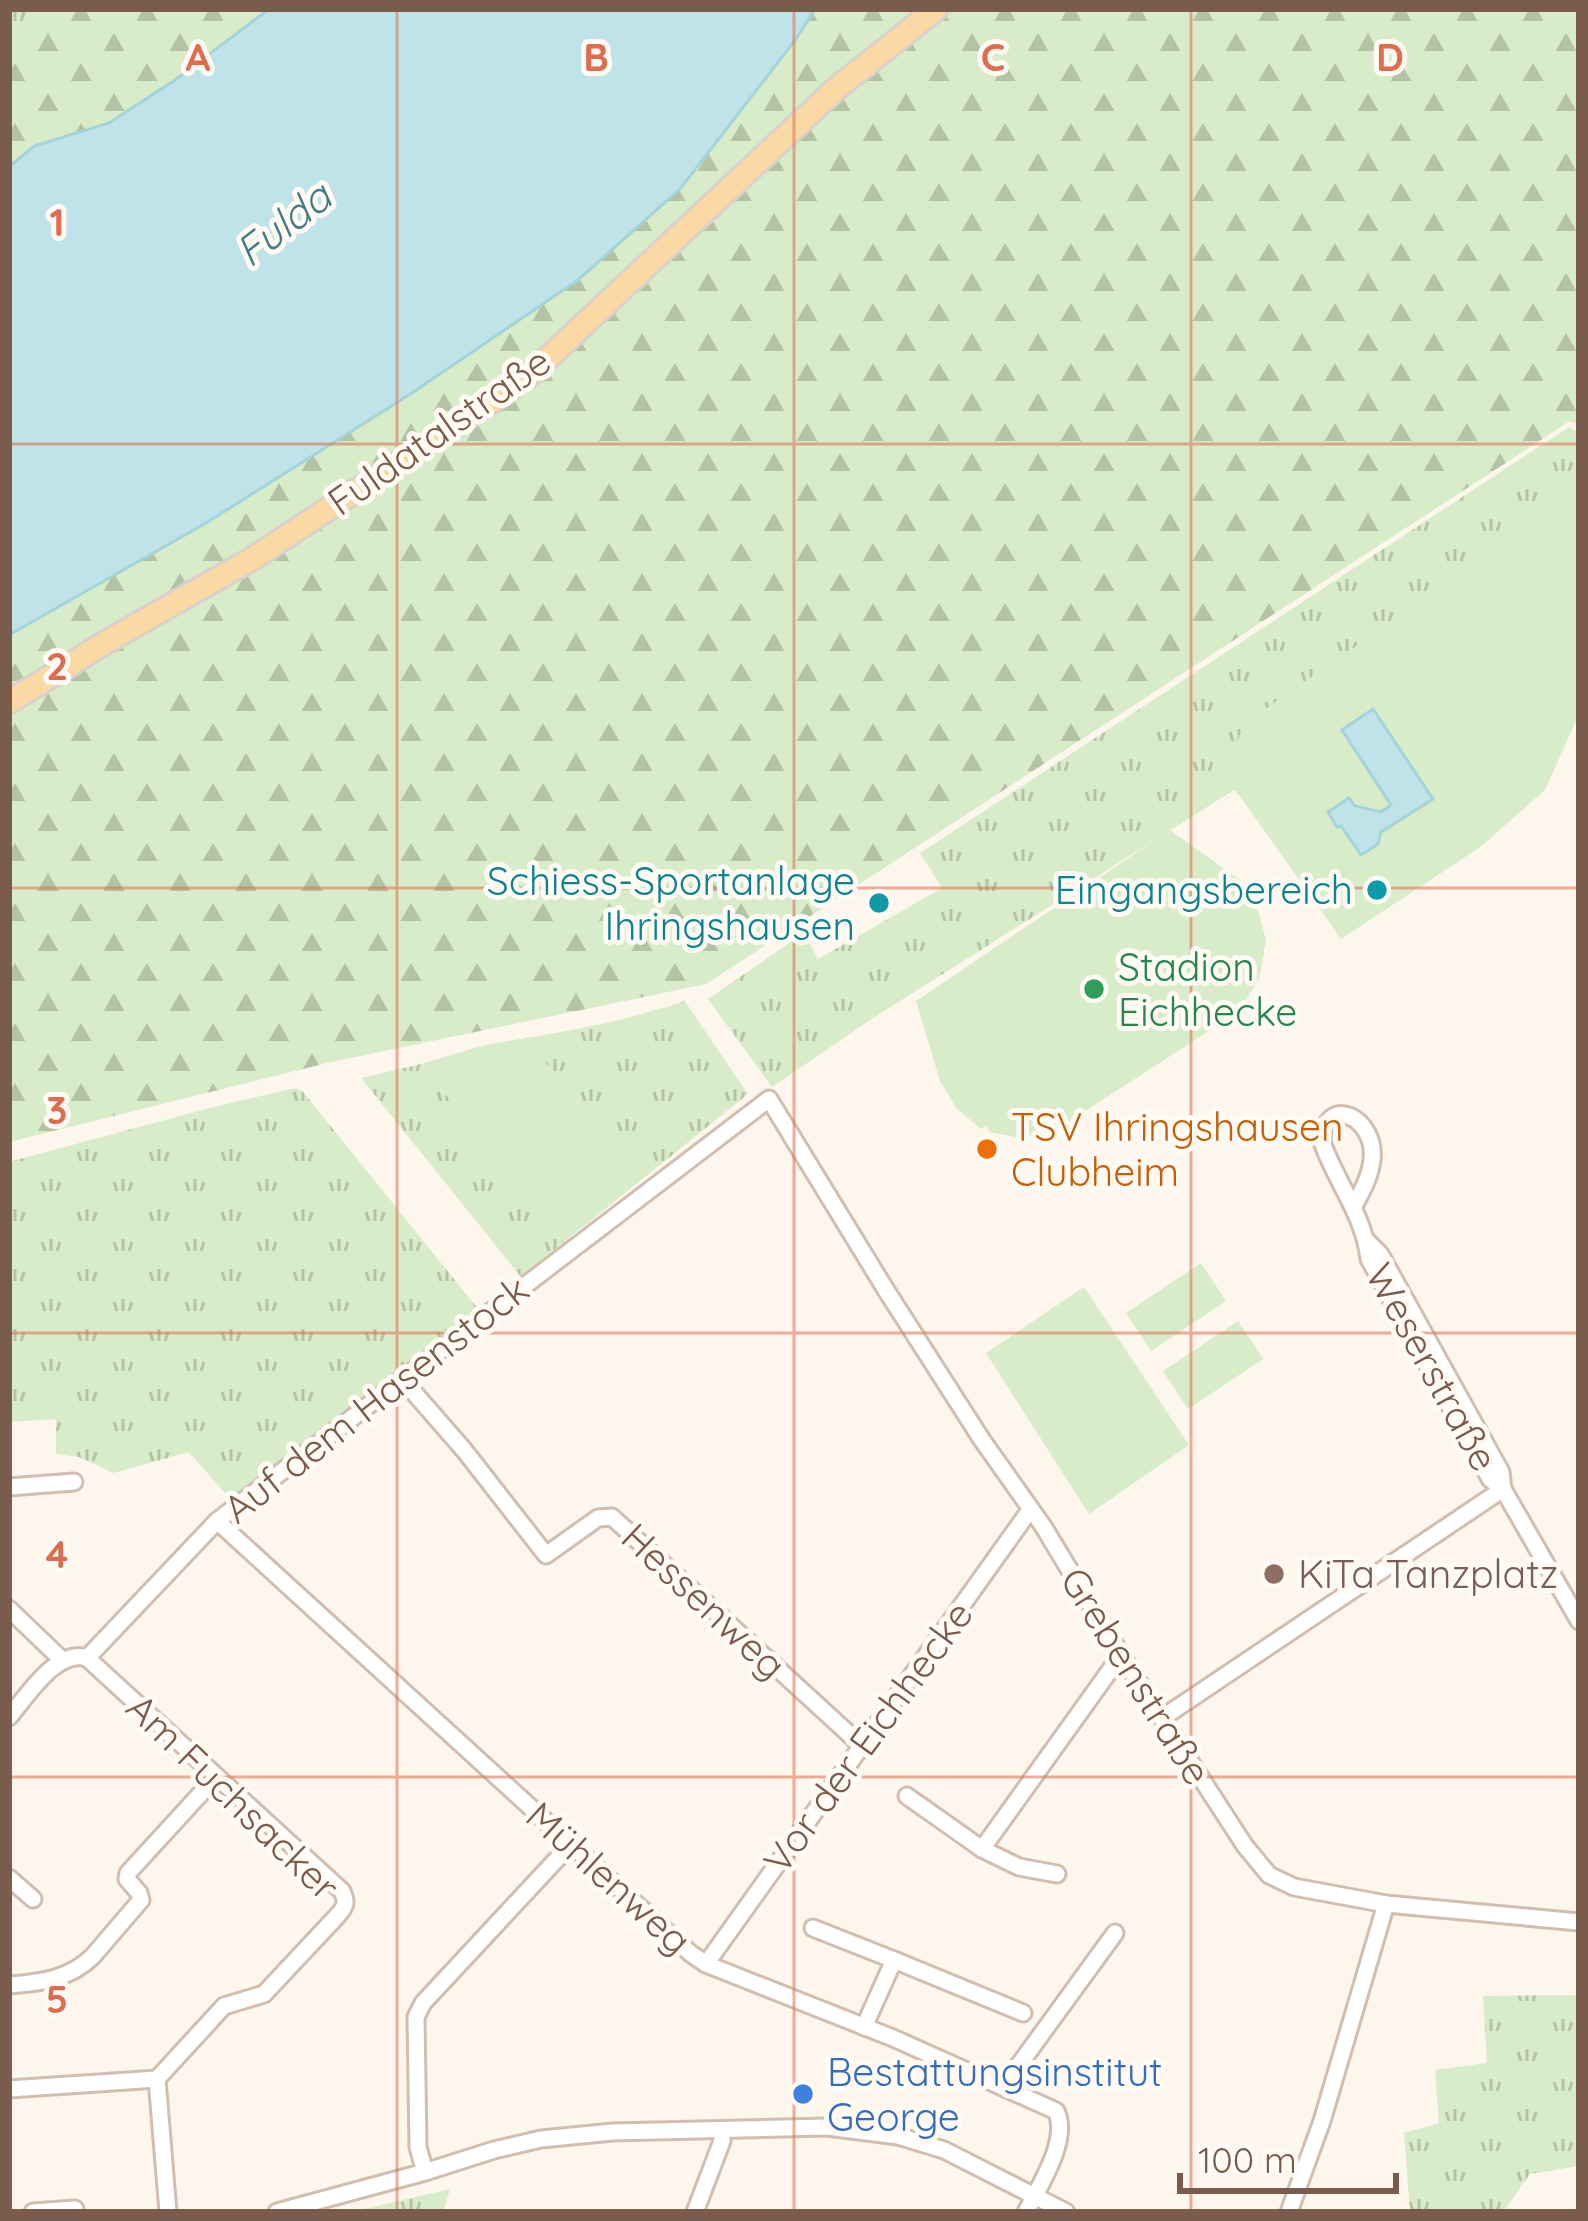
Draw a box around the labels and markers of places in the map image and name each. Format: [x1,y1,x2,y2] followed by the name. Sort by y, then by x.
[487,856,855,950] place label: Schiess-Sportanlage Ihringshausen
[1055,865,1353,914] place label: Eingangsbereich
[1364,877,1390,903] marker: Eingangsbereich
[866,890,892,916] marker: Schiess-Sportanlage Ihringshausen
[1118,942,1297,1036] place label: Stadion Eichhecke
[1081,976,1107,1002] marker: Stadion Eichhecke
[1011,1102,1344,1196] place label: TSV Ihringshausen Clubheim
[974,1136,1000,1162] marker: TSV Ihringshausen Clubheim
[1298,1549,1558,1598] place label: KiTa Tanzplatz
[1261,1561,1287,1587] marker: KiTa Tanzplatz
[827,2047,1162,2141] place label: Bestattungsinstitut George
[790,2081,816,2107] marker: Bestattungsinstitut George

